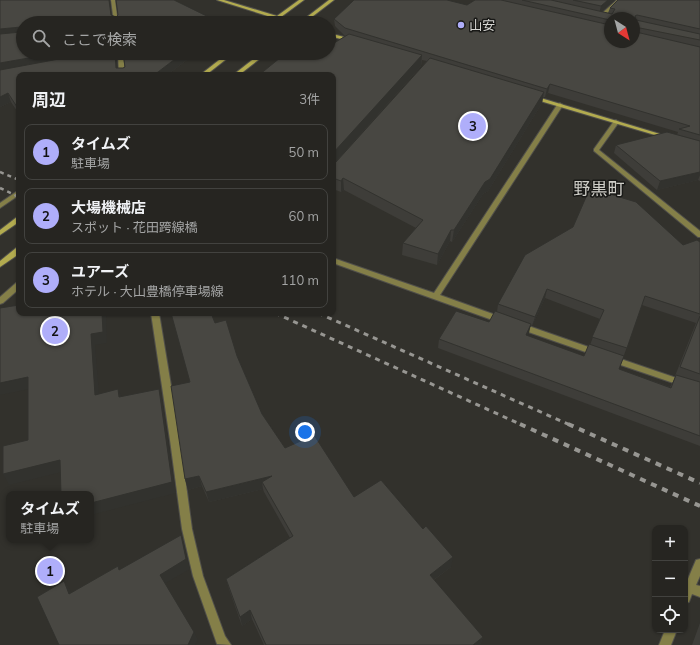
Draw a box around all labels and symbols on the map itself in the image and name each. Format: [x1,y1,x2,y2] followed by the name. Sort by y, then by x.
[604,12,640,48] north arrow
[469,17,495,33] place label: 山安
[456,20,466,30] marker: 山安
[460,111,486,141] pin: 3
[574,178,625,199] district label: 野黒町
[42,316,68,346] pin: 2
[295,422,315,442] your location
[37,556,63,586] pin: 1

